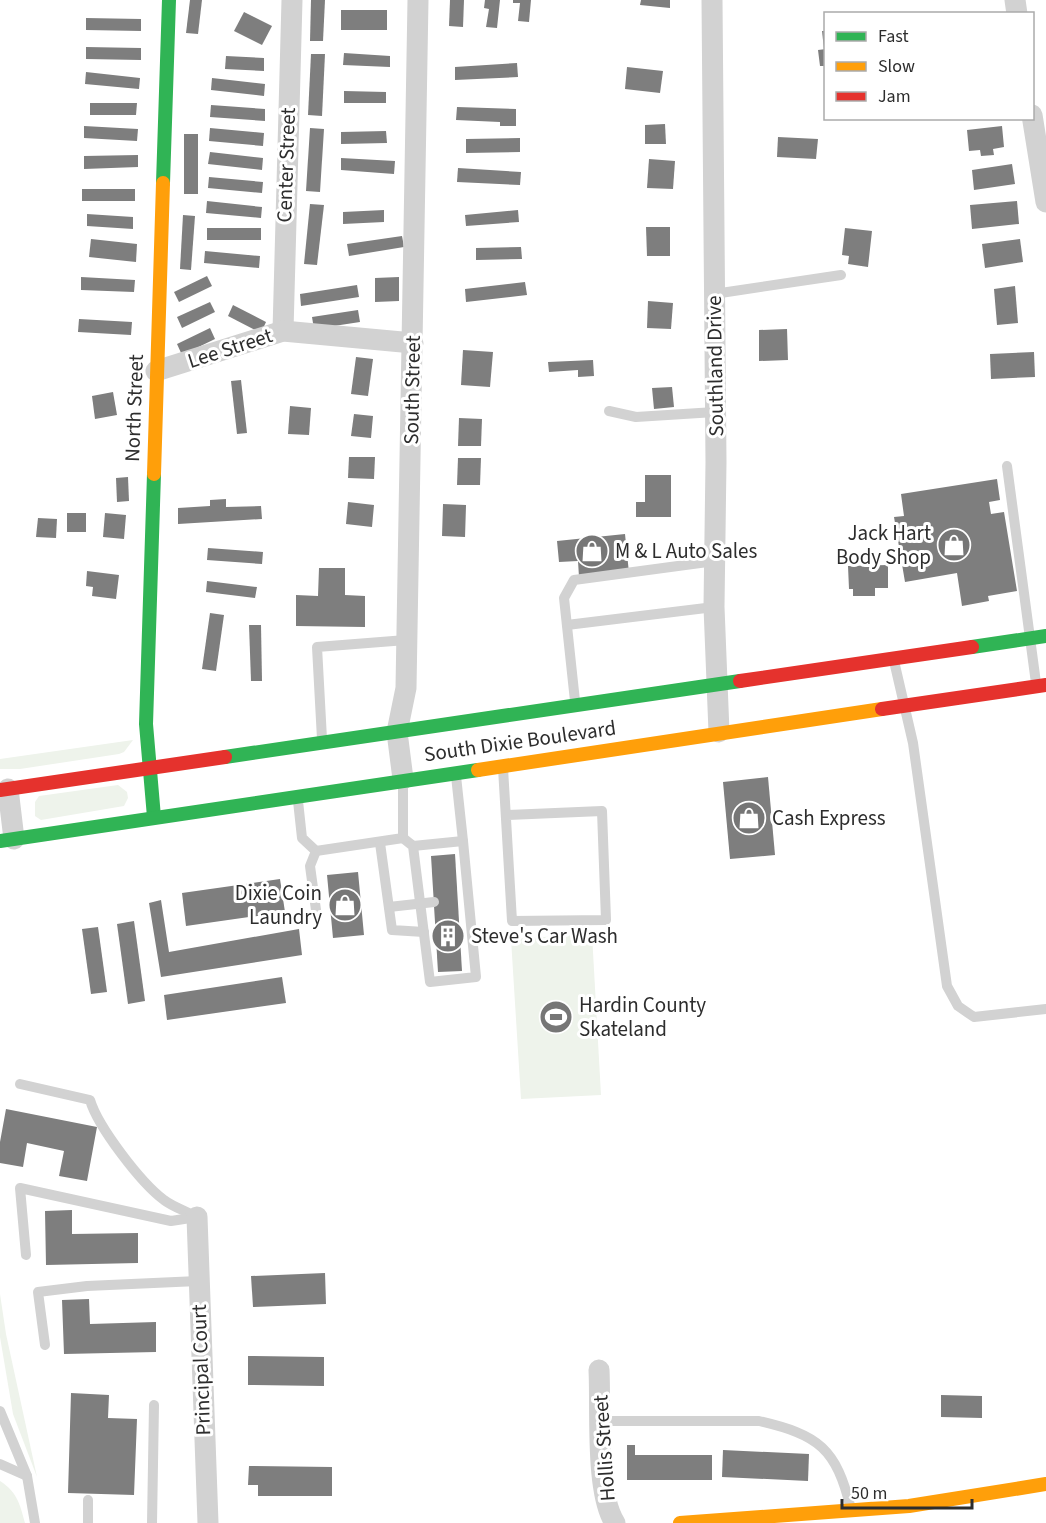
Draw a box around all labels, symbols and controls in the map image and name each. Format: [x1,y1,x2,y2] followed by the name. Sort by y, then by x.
[824,12,1034,120] legend
[878,24,909,49] text: Fast
[878,54,915,79] text: Slow
[878,84,911,109] text: Jam
[269,107,303,223] street label: Center Street
[699,295,731,437] street label: Southland Drive
[184,320,276,376] street label: Lee Street
[396,335,428,445] street label: South Street
[117,354,151,462] street label: North Street
[836,518,931,572] place label: Jack Hart Body Shop
[936,527,972,563] shop icon: Jack Hart Body Shop
[574,533,610,569] shop icon: M & L Auto Sales
[615,536,758,566] place label: M & L Auto Sales
[422,713,618,769] street label: South Dixie Boulevard
[731,800,767,836] shop icon: Cash Express
[772,803,886,833] place label: Cash Express
[235,878,322,932] place label: Dixie Coin Laundry
[327,887,363,923] shop icon: Dixie Coin Laundry
[430,918,466,954] building icon: Steve's Car Wash
[471,921,618,951] place label: Steve's Car Wash
[579,990,706,1044] place label: Hardin County Skateland
[538,999,574,1035] sports icon: Hardin County Skateland
[184,1304,218,1436] street label: Principal Court
[585,1394,623,1502] street label: Hollis Street
[842,1472,972,1510] scale bar
[851,1481,887,1506] text: 50 m

